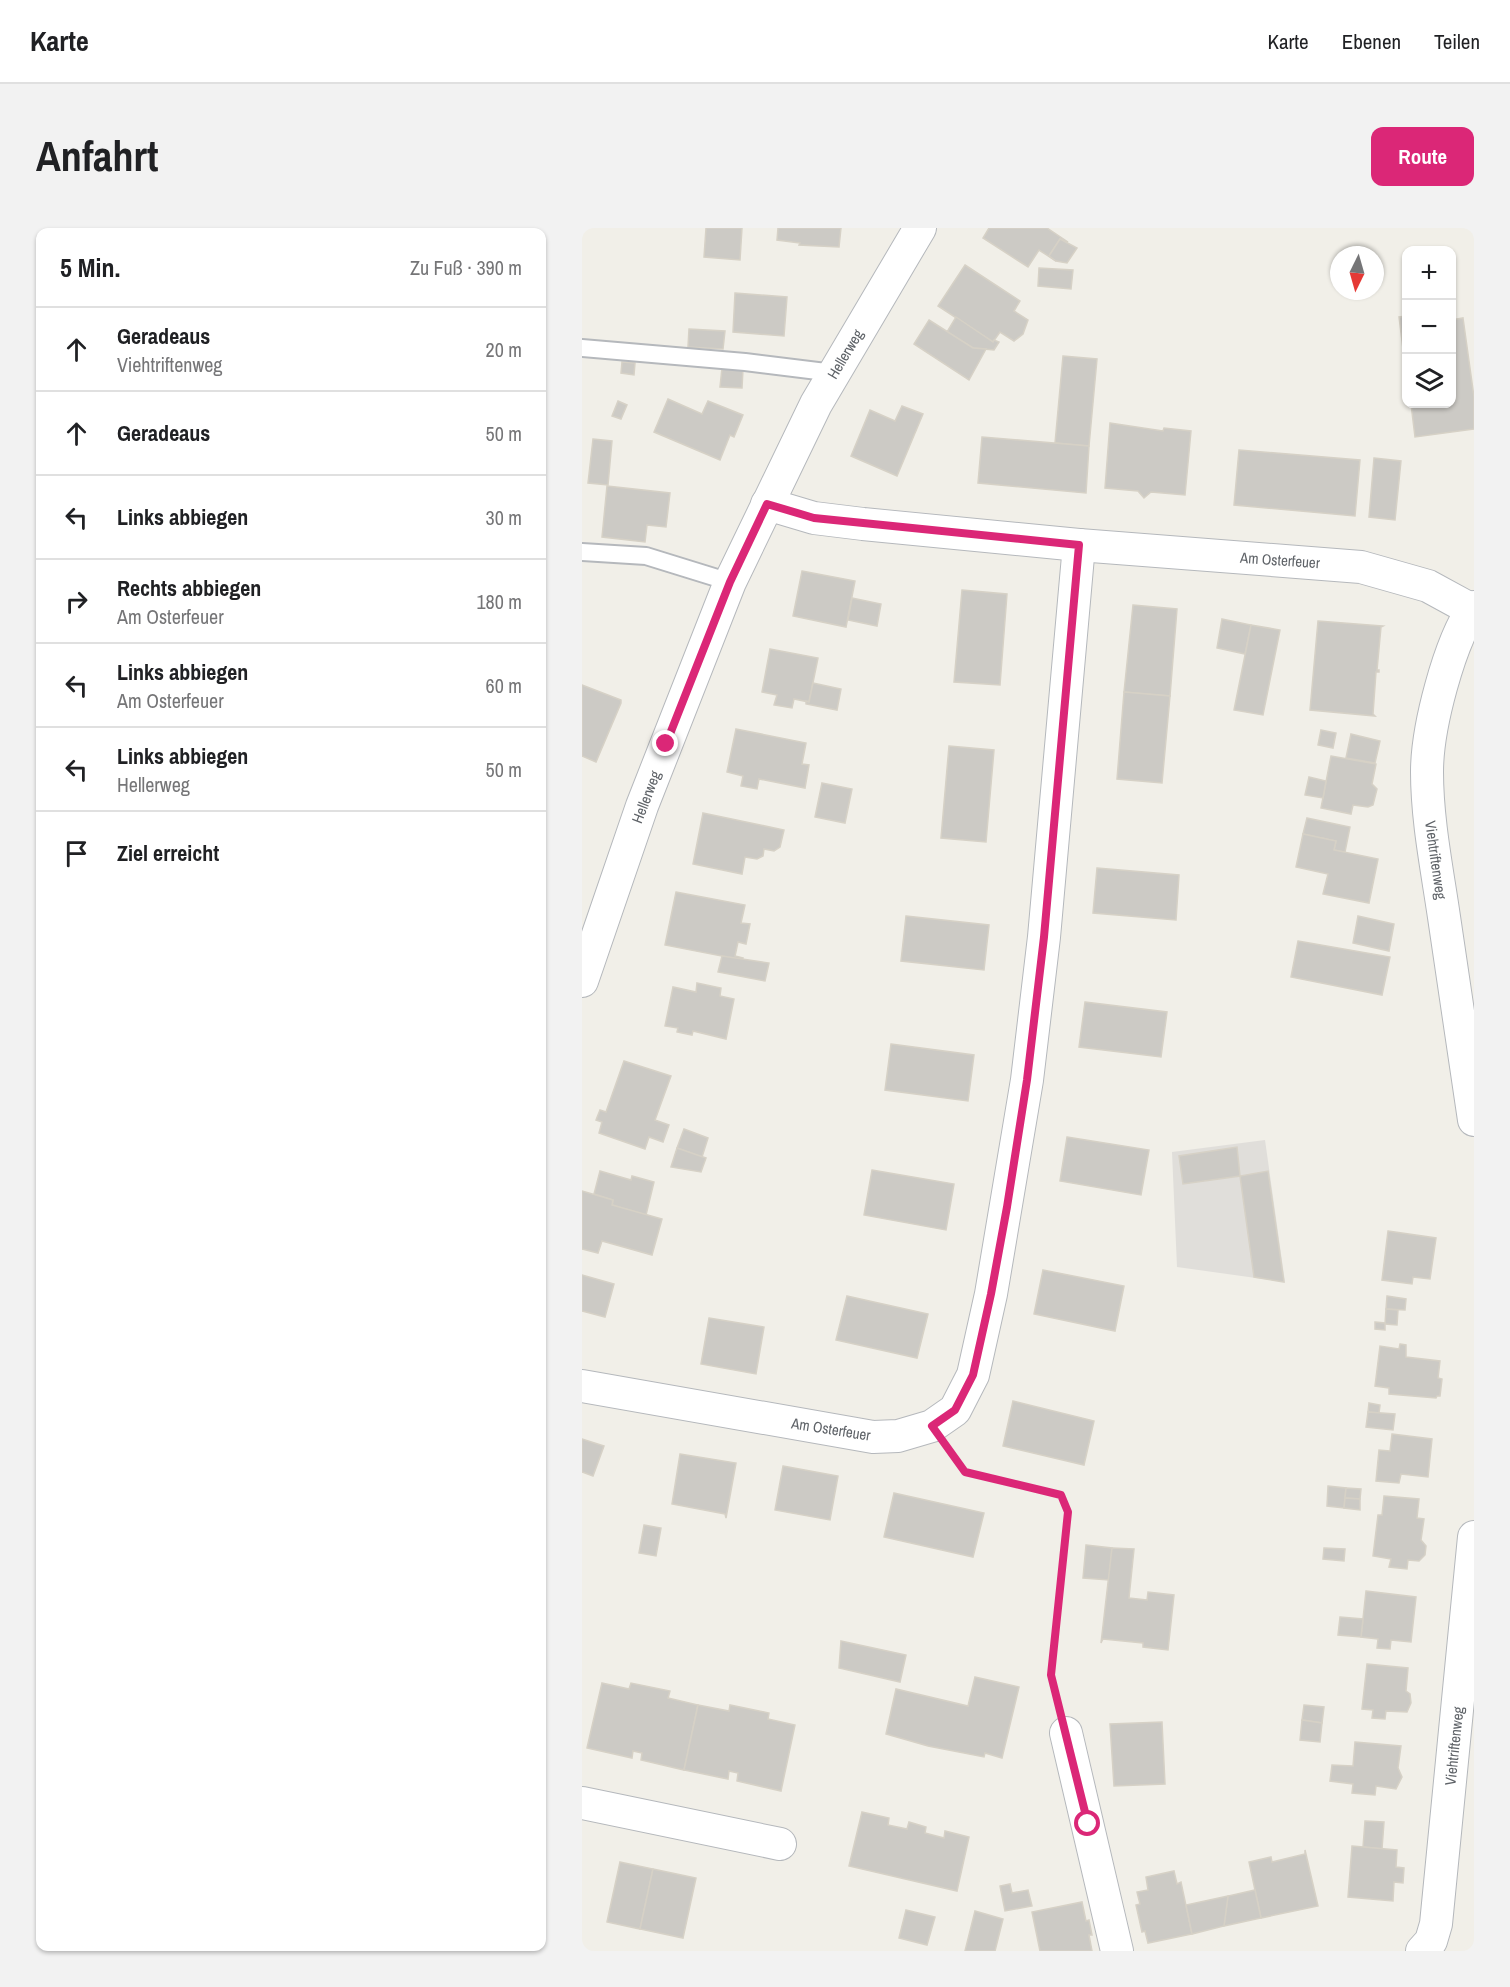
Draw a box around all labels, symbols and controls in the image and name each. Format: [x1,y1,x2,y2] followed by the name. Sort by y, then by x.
[30,22,89,60] text: Karte
[1268,27,1309,56] text: Karte
[1342,27,1401,56] text: Ebenen
[1434,27,1480,56] text: Teilen
[1371,127,1474,186] button: Route
[36,128,158,184] text: Anfahrt
[1330,246,1384,300] north arrow
[1402,246,1456,408] map controls
[1402,246,1456,300] button: +
[60,250,120,285] text: 5 Min.
[410,254,522,281] text: Zu Fuß · 390 m
[1402,300,1456,354] button: −
[117,321,210,351] text: Geradeaus
[822,325,868,383] street label: Hellerweg
[60,333,93,366] icon: ahead
[486,336,522,363] text: 20 m
[117,351,222,378] text: Viehtriftenweg
[1402,354,1456,408] button: layers
[60,417,93,450] icon: ahead
[117,418,210,448] text: Geradeaus
[486,420,522,447] text: 50 m
[60,501,93,534] icon: left
[117,502,248,532] text: Links abbiegen
[486,504,522,531] text: 30 m
[1238,547,1321,573] street label: Am Osterfeuer
[117,573,261,603] text: Rechts abbiegen
[60,585,93,618] icon: right
[476,588,522,615] text: 180 m
[117,603,224,630] text: Am Osterfeuer
[117,657,248,687] text: Links abbiegen
[60,669,93,702] icon: left
[486,672,522,699] text: 60 m
[117,687,224,714] text: Am Osterfeuer
[652,730,678,756] route end
[117,741,248,771] text: Links abbiegen
[60,753,93,786] icon: left
[486,756,522,783] text: 50 m
[626,768,666,826] street label: Hellerweg
[117,771,190,798] text: Hellerweg
[1420,819,1452,901] street label: Viehtriftenweg
[60,837,93,870] icon: arrive
[117,838,219,868] text: Ziel erreicht
[789,1412,872,1446] street label: Am Osterfeuer
[1439,1705,1469,1786] street label: Viehtriftenweg
[1074,1810,1100,1836] route start

